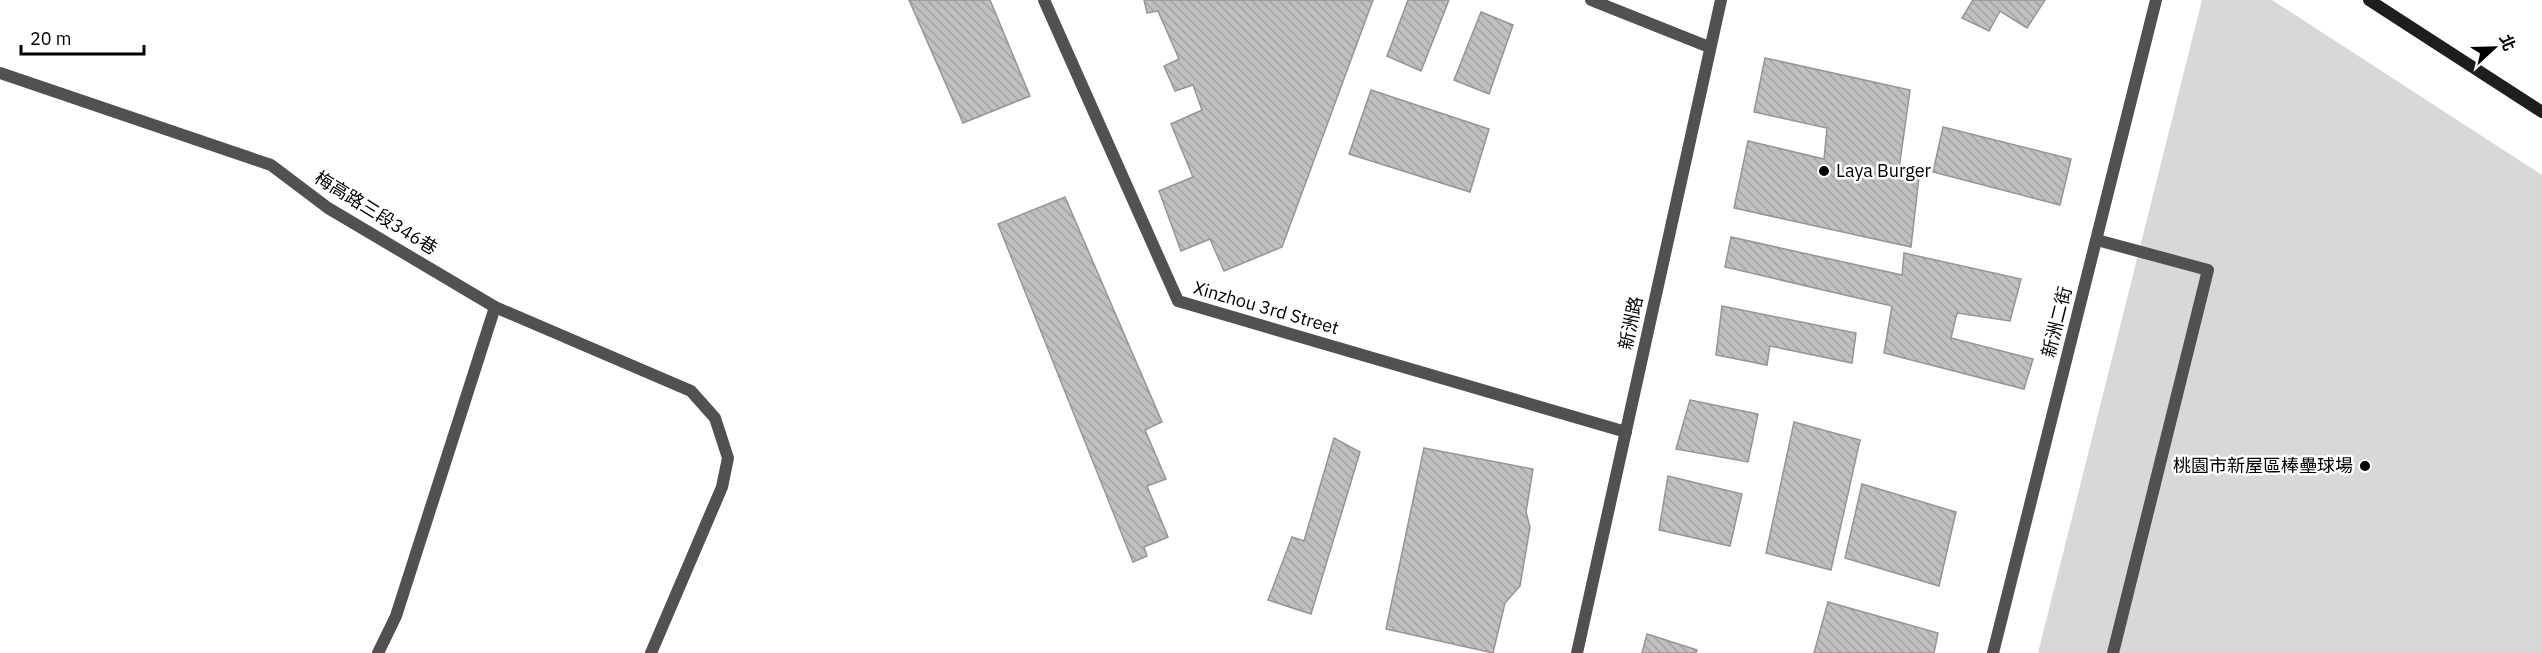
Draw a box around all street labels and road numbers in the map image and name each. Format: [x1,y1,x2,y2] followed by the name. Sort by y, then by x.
[311,166,442,260] street label: 梅高路三段346巷
[1191,276,1342,339] street label: Xinzhou 3rd Street
[2037,284,2076,360] street label: 新洲二街
[1614,294,1647,352] street label: 新洲路

